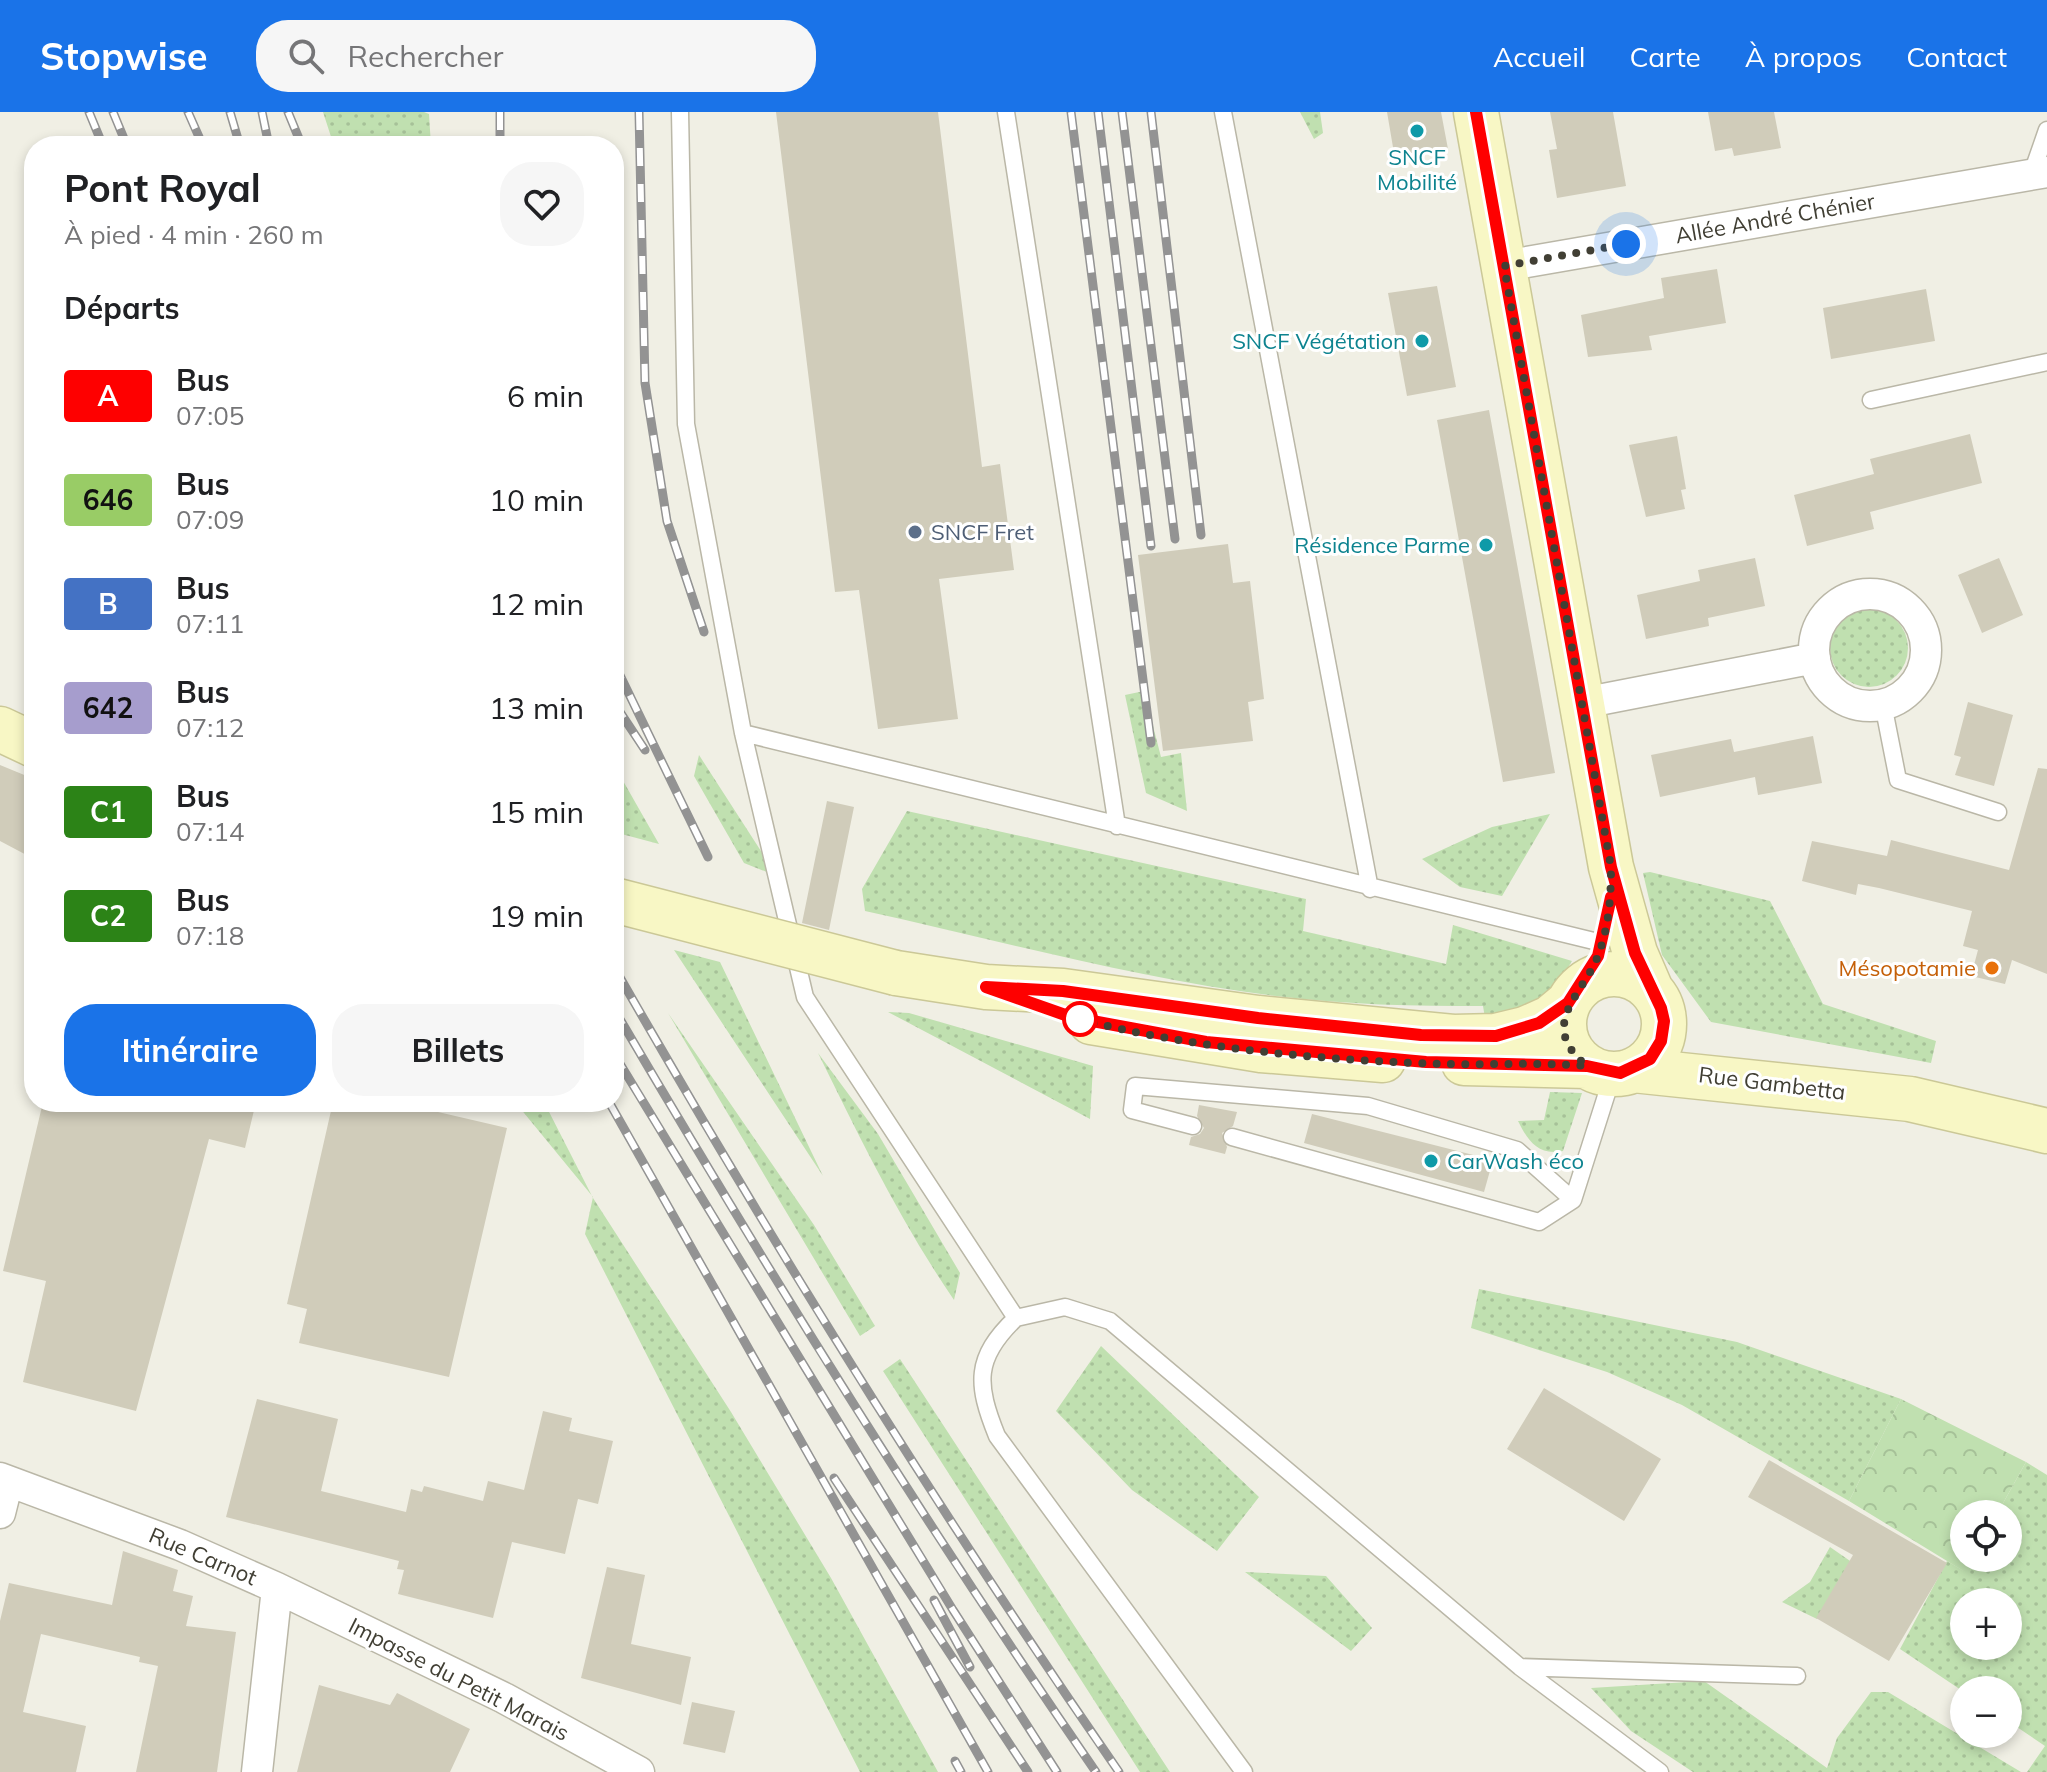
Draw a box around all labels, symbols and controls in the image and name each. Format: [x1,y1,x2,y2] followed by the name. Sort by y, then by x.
[256,20,816,92] search box
[40,32,208,80] text: Stopwise
[284,34,328,78] icon: search
[348,37,503,75] text: Rechercher
[1493,39,1586,74] text: Accueil
[1630,39,1701,74] text: Carte
[1745,39,1862,74] text: À propos
[1906,39,2007,74] text: Contact
[1408,122,1426,140] marker: SNCF Mobilité
[1377,143,1457,196] place label: SNCF Mobilité
[500,162,584,246] button: heart
[64,164,261,212] text: Pont Royal
[1673,187,1877,249] street label: Allée André Chénier
[64,218,324,251] text: À pied · 4 min · 260 m
[1606,224,1646,264] your location
[64,289,180,327] text: Départs
[1232,327,1406,355] place label: SNCF Végétation
[1413,332,1431,350] marker: SNCF Végétation
[176,361,230,399] text: Bus
[507,377,584,415] text: 6 min
[97,378,119,413] text: A
[176,399,244,432] text: 07:05
[176,465,230,503] text: Bus
[489,481,584,519] text: 10 min
[83,482,133,517] text: 646
[176,503,244,536] text: 07:09
[931,518,1034,546] place label: SNCF Fret
[906,523,924,541] marker: SNCF Fret
[1294,531,1470,559] place label: Résidence Parme
[1477,536,1495,554] marker: Résidence Parme
[176,569,230,607] text: Bus
[489,585,584,623] text: 12 min
[98,586,118,621] text: B
[176,607,244,640] text: 07:11
[176,673,230,711] text: Bus
[489,689,584,727] text: 13 min
[83,690,133,725] text: 642
[176,711,244,744] text: 07:12
[176,777,230,815] text: Bus
[489,793,584,831] text: 15 min
[90,794,126,829] text: C1
[176,815,244,848] text: 07:14
[176,881,230,919] text: Bus
[489,897,584,935] text: 19 min
[90,898,126,933] text: C2
[176,919,244,952] text: 07:18
[1839,954,1976,982] place label: Mésopotamie
[1983,959,2001,977] marker: Mésopotamie
[1063,1002,1097,1036] unlabelled marker
[64,1004,316,1096] button: Itinéraire
[332,1004,584,1096] button: Billets
[1697,1060,1847,1106] street label: Rue Gambetta
[1447,1147,1584,1175] place label: CarWash éco
[1422,1152,1440,1170] marker: CarWash éco
[1950,1500,2022,1748] map controls
[1950,1500,2022,1572] button: locate
[145,1521,261,1591] street label: Rue Carnot
[1950,1588,2022,1660] button: +
[344,1611,574,1747] street label: Impasse du Petit Marais
[1950,1676,2022,1748] button: −

